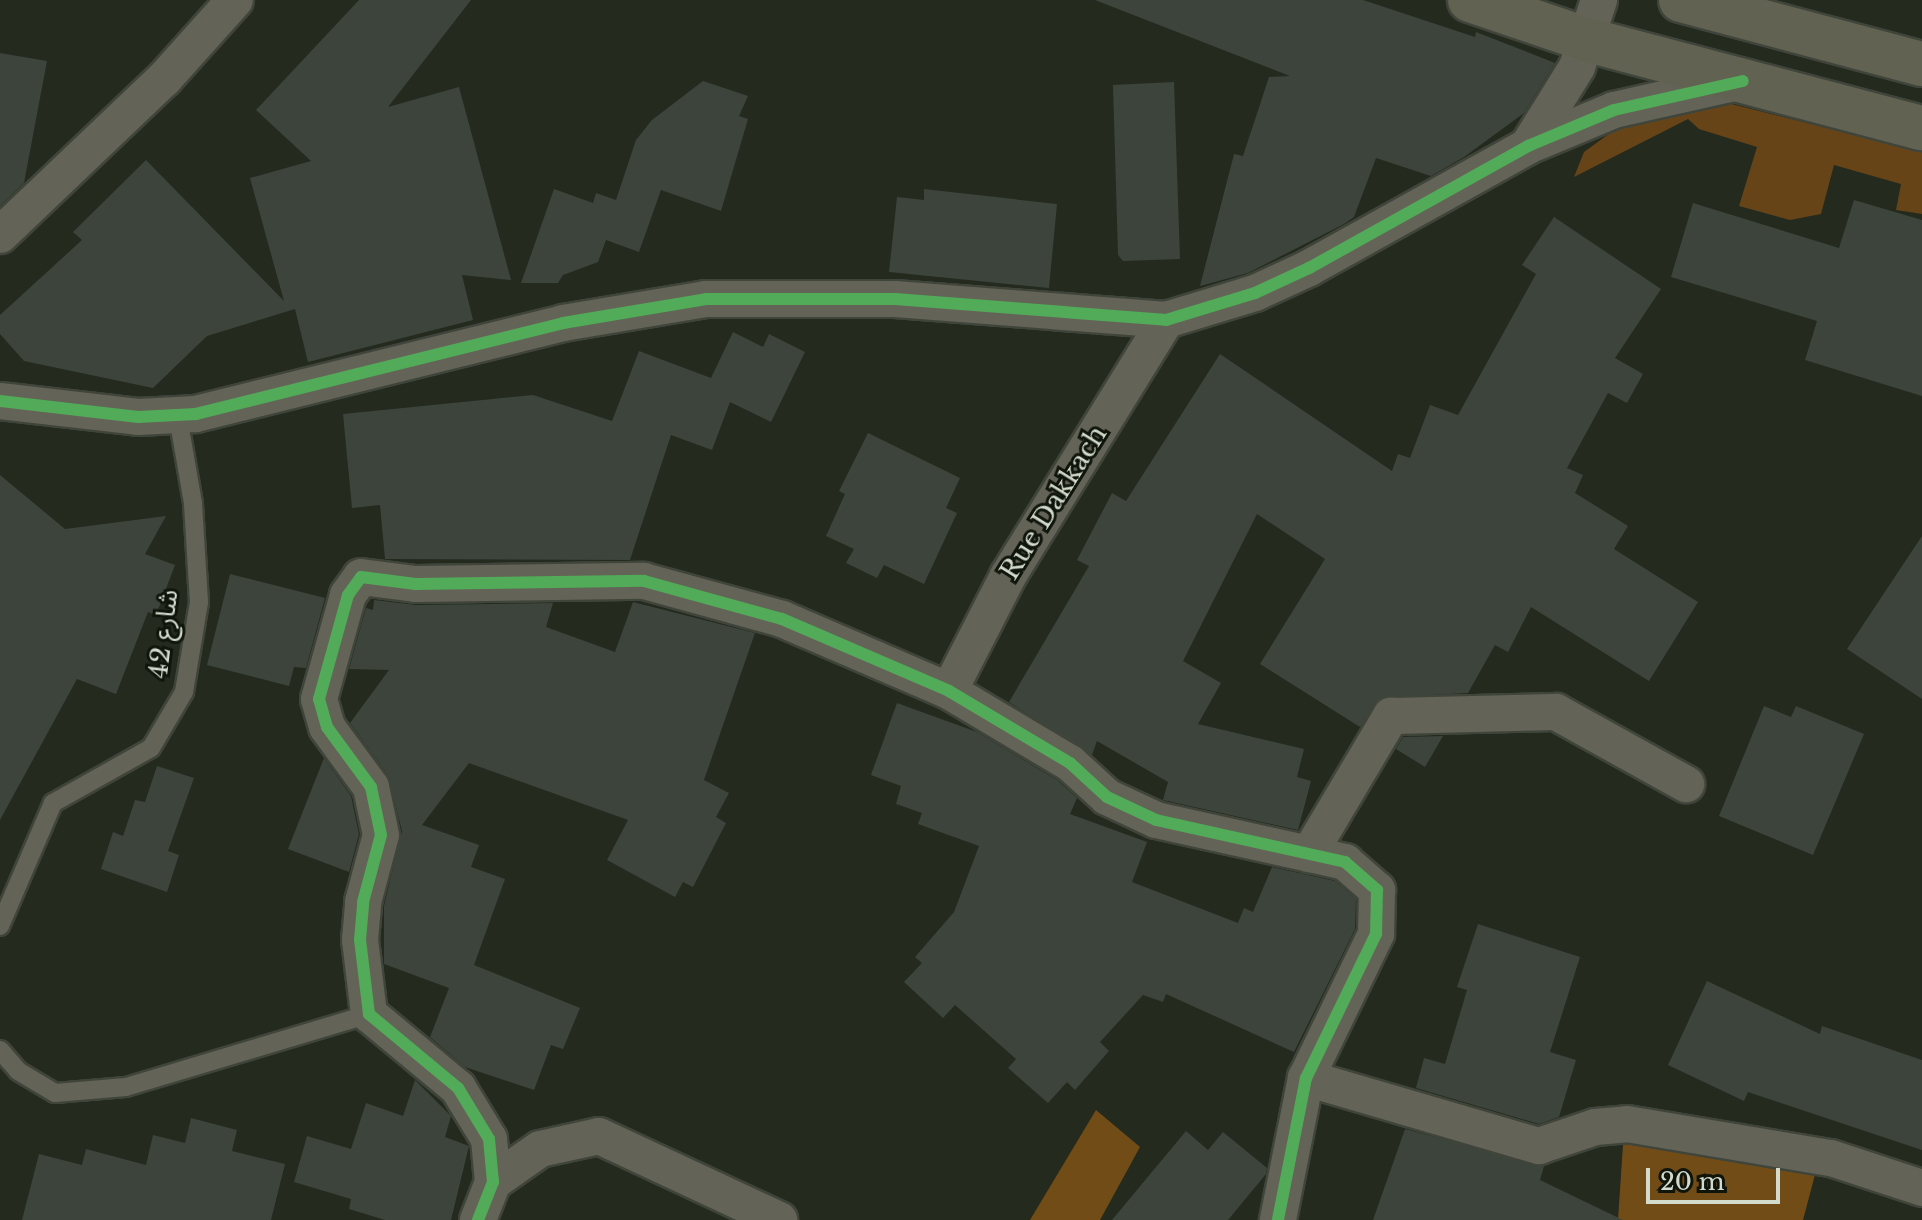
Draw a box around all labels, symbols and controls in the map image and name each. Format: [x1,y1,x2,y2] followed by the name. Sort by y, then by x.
[994,420,1114,586] street label: Rue Dakkach
[143,588,185,680] street label: شارع 42
[1650,1152,1784,1202] scale bar
[1660,1167,1725,1196] text: 20 m

